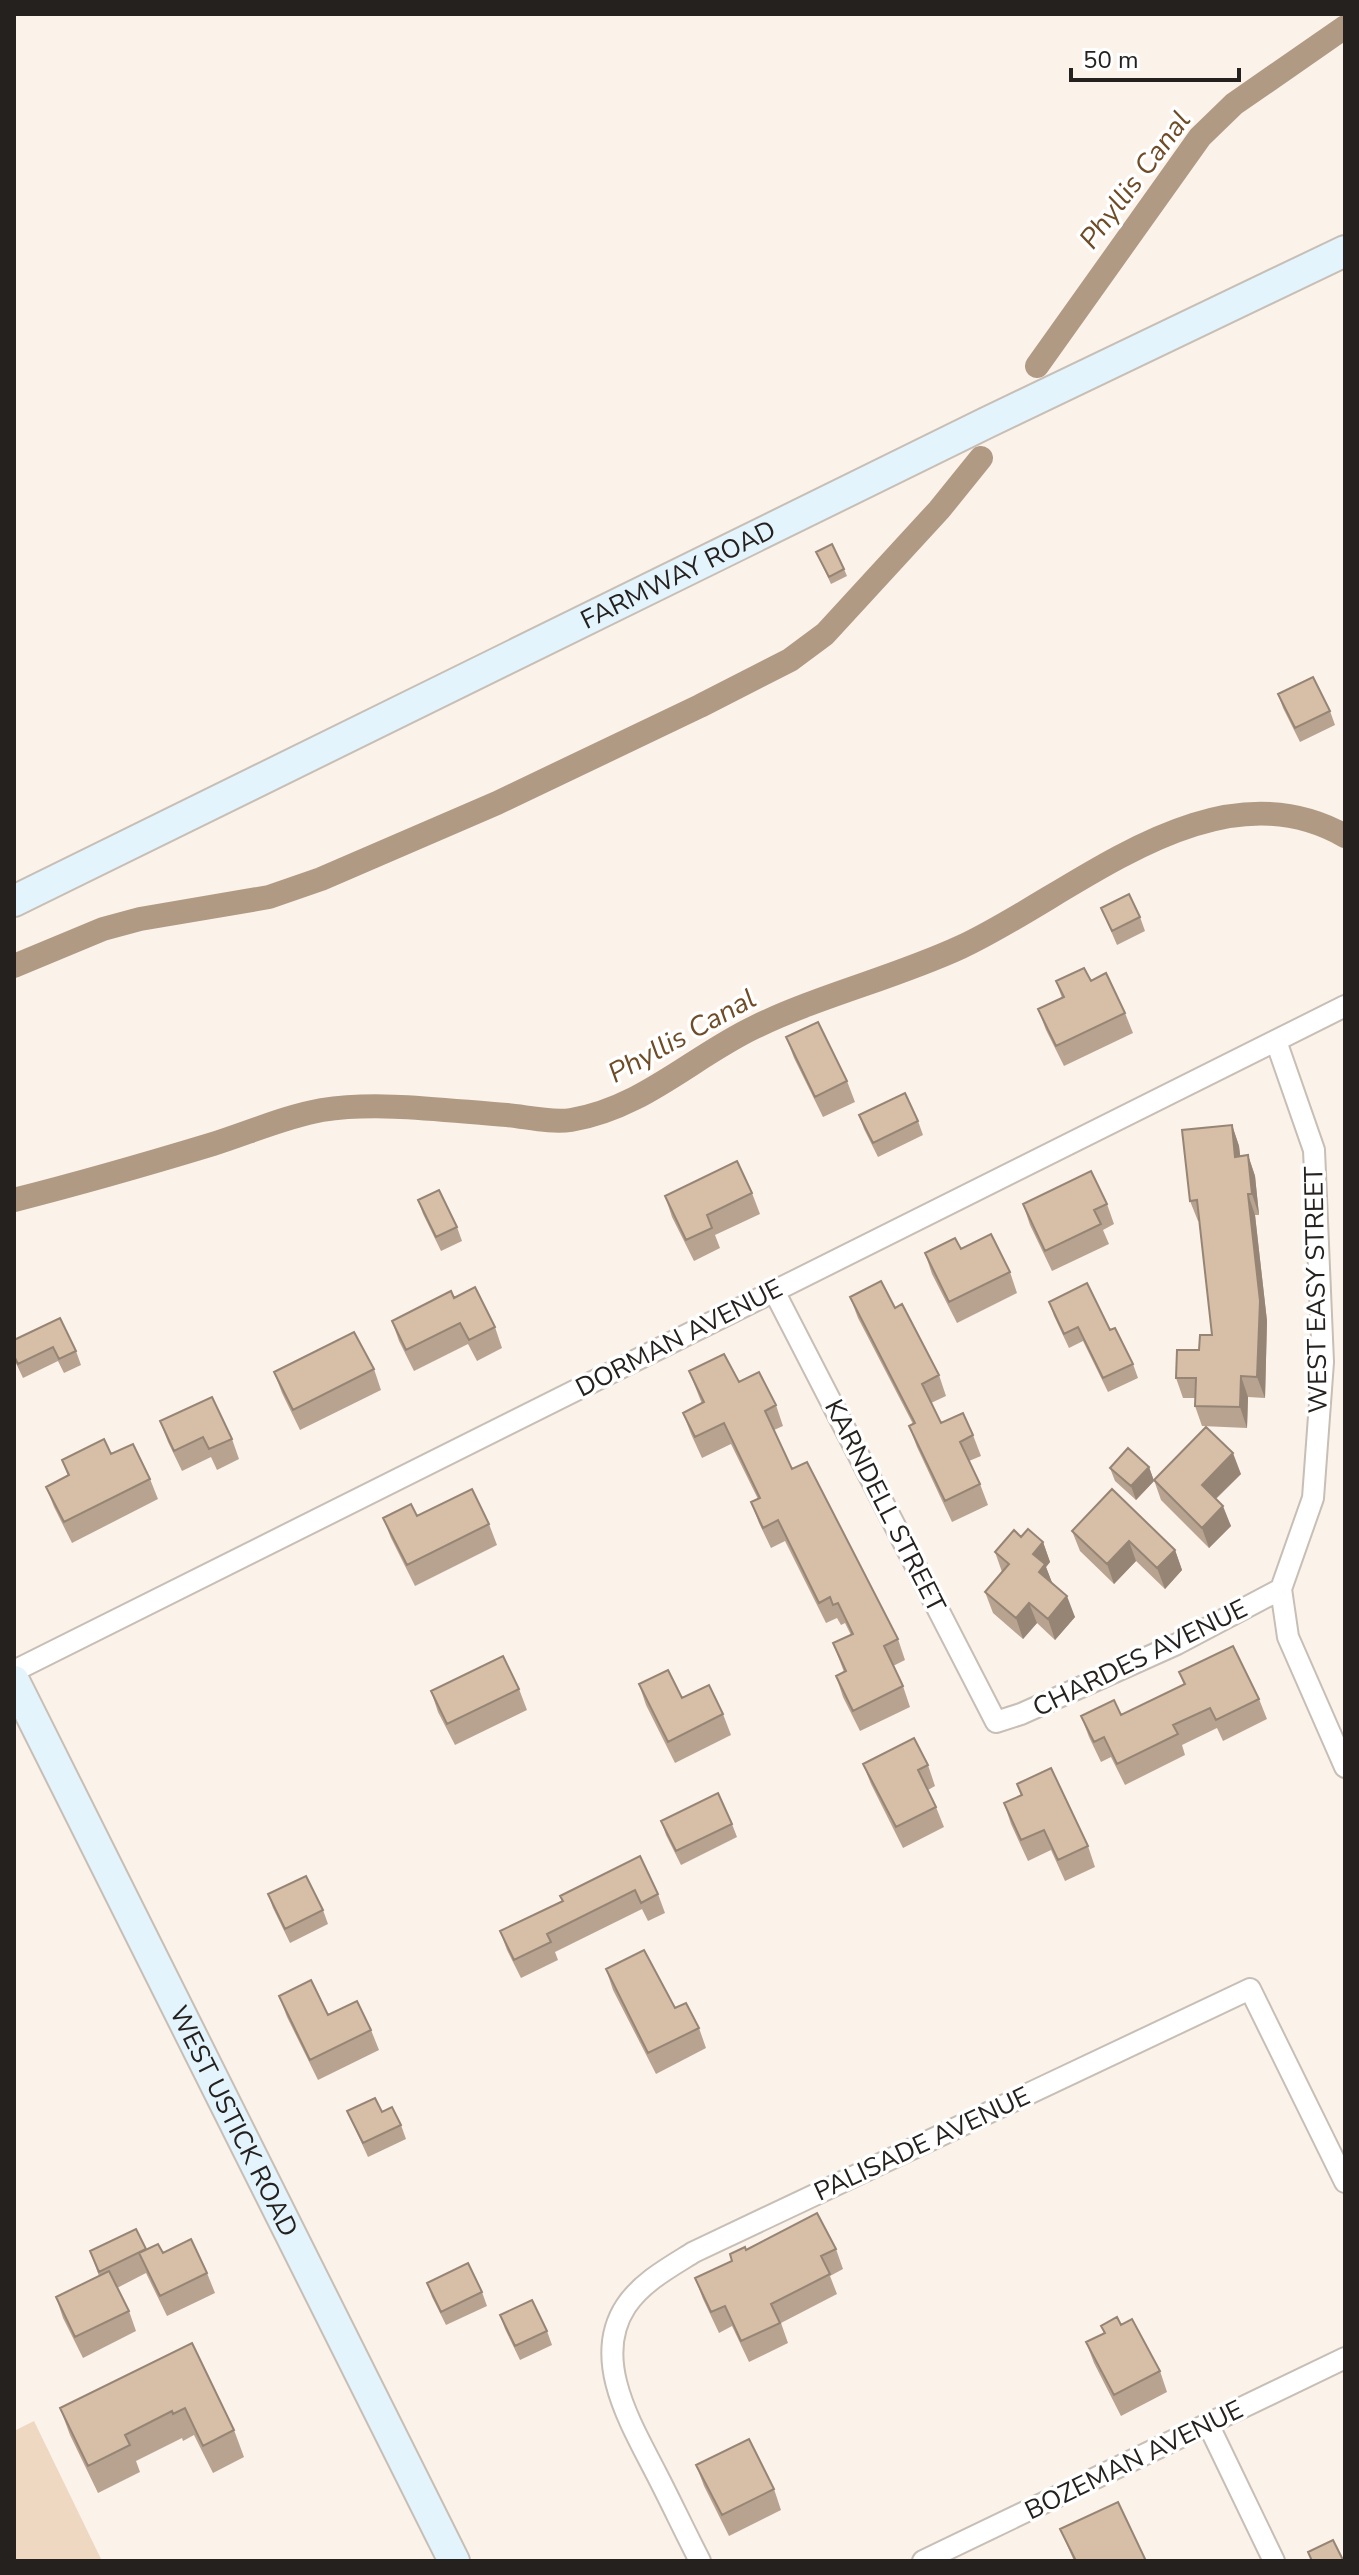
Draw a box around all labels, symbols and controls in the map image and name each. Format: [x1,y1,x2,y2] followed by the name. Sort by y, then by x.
[1071,32,1239,82] scale bar
[1083,44,1139,76] text: 50 m
[1071,103,1199,257] water label: Phyllis Canal
[575,512,781,637] street label: FARMWAY ROAD
[601,980,763,1092] water label: Phyllis Canal
[1296,1166,1336,1414] street label: WEST EASY STREET
[570,1271,788,1405] street label: DORMAN AVENUE
[816,1393,954,1619] street label: KARNDELL STREET
[1027,1591,1253,1725] street label: CHARDES AVENUE
[162,2000,306,2242] street label: WEST USTICK ROAD
[808,2079,1036,2209] street label: PALISADE AVENUE
[1019,2392,1249,2528] street label: BOZEMAN AVENUE

